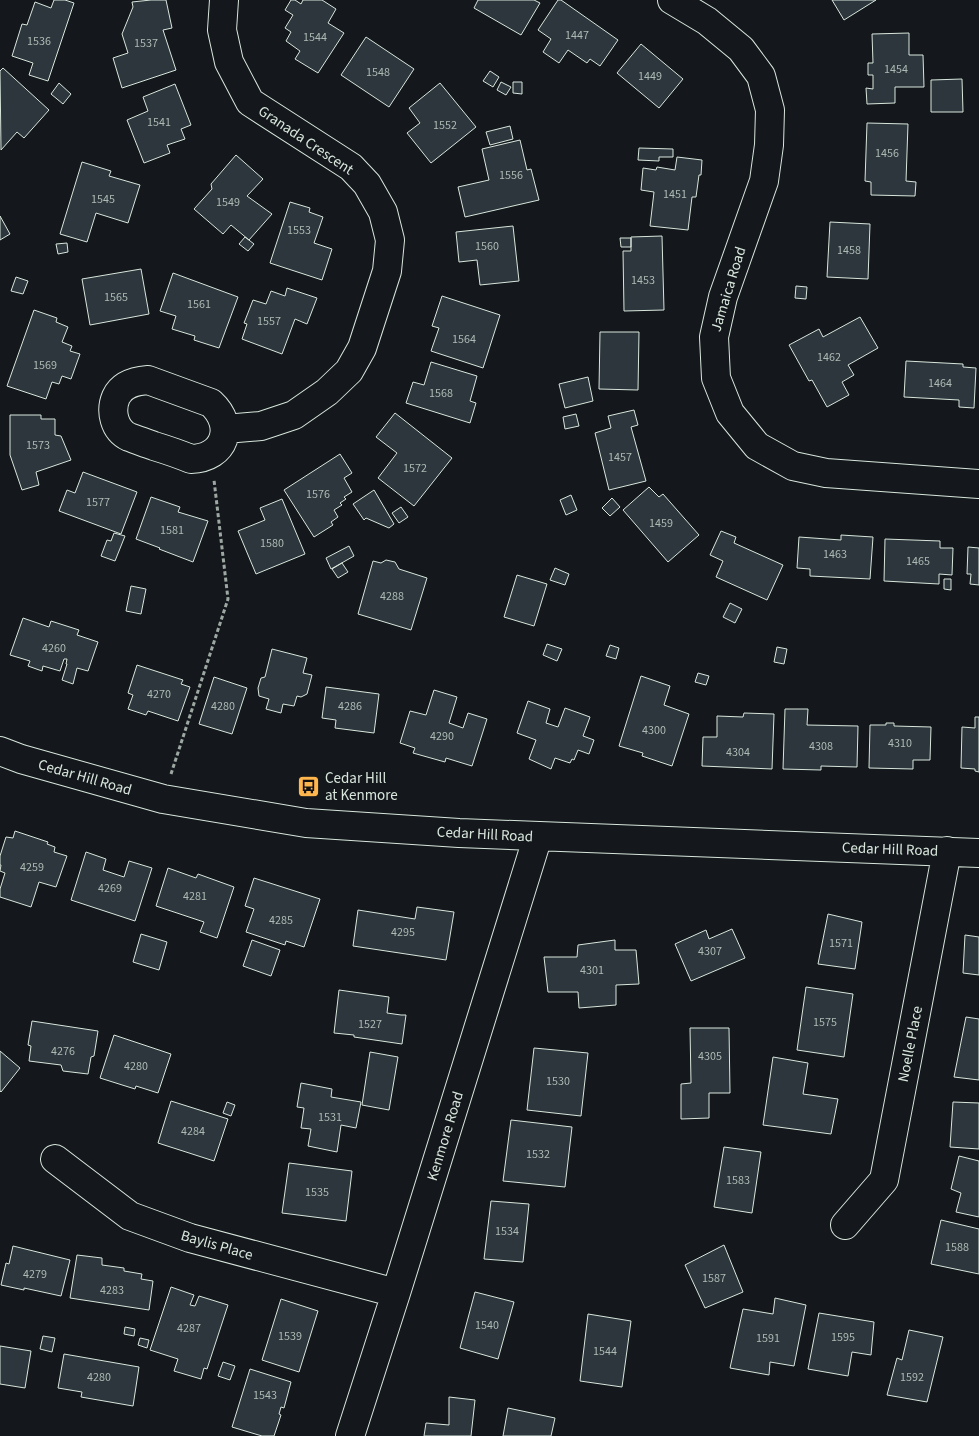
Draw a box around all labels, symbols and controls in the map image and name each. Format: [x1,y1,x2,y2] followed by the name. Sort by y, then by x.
[565,27,589,44] house number: 1447
[303,29,327,46] house number: 1544
[27,33,51,50] house number: 1536
[134,35,158,52] house number: 1537
[884,61,908,78] house number: 1454
[366,64,390,81] house number: 1548
[638,68,662,85] house number: 1449
[254,101,358,180] street label: Granada Crescent
[147,114,171,131] house number: 1541
[433,117,457,134] house number: 1552
[875,145,899,162] house number: 1456
[499,167,523,184] house number: 1556
[663,186,687,203] house number: 1451
[91,191,115,208] house number: 1545
[216,194,240,211] house number: 1549
[287,222,311,239] house number: 1553
[475,238,499,255] house number: 1560
[837,242,861,259] house number: 1458
[706,244,751,334] street label: Jamaica Road
[631,272,655,289] house number: 1453
[104,289,128,306] house number: 1565
[187,296,211,313] house number: 1561
[257,313,281,330] house number: 1557
[452,331,476,348] house number: 1564
[817,349,841,366] house number: 1462
[33,357,57,374] house number: 1569
[928,375,952,392] house number: 1464
[429,385,453,402] house number: 1568
[26,437,50,454] house number: 1573
[608,449,632,466] house number: 1457
[403,460,427,477] house number: 1572
[306,486,330,503] house number: 1576
[86,494,110,511] house number: 1577
[649,515,673,532] house number: 1459
[160,522,184,539] house number: 1581
[260,535,284,552] house number: 1580
[823,546,847,563] house number: 1463
[906,553,930,570] house number: 1465
[380,588,404,605] house number: 4288
[42,640,66,657] house number: 4260
[147,686,171,703] house number: 4270
[211,698,235,715] house number: 4280
[338,698,362,715] house number: 4286
[642,722,666,739] house number: 4300
[430,728,454,745] house number: 4290
[888,735,912,752] house number: 4310
[809,738,833,755] house number: 4308
[726,744,750,761] house number: 4304
[36,754,134,801] street label: Cedar Hill Road
[325,768,398,806] place label: Cedar Hill at Kenmore
[297,775,321,799] bus stop icon: Cedar Hill at Kenmore
[436,821,534,848] street label: Cedar Hill Road
[841,837,939,862] street label: Cedar Hill Road
[20,859,44,876] house number: 4259
[98,880,122,897] house number: 4269
[183,888,207,905] house number: 4281
[269,912,293,929] house number: 4285
[391,924,415,941] house number: 4295
[829,935,853,952] house number: 1571
[698,943,722,960] house number: 4307
[580,962,604,979] house number: 4301
[893,1004,928,1084] street label: Noelle Place
[813,1014,837,1031] house number: 1575
[358,1016,382,1033] house number: 1527
[51,1043,75,1060] house number: 4276
[698,1048,722,1065] house number: 4305
[124,1058,148,1075] house number: 4280
[546,1073,570,1090] house number: 1530
[422,1089,469,1183] street label: Kenmore Road
[318,1109,342,1126] house number: 1531
[181,1123,205,1140] house number: 4284
[526,1146,550,1163] house number: 1532
[726,1172,750,1189] house number: 1583
[305,1184,329,1201] house number: 1535
[495,1223,519,1240] house number: 1534
[178,1225,255,1266] street label: Baylis Place
[945,1239,969,1256] house number: 1588
[23,1266,47,1283] house number: 4279
[702,1270,726,1287] house number: 1587
[100,1282,124,1299] house number: 4283
[475,1317,499,1334] house number: 1540
[177,1320,201,1337] house number: 4287
[278,1328,302,1345] house number: 1539
[831,1329,855,1346] house number: 1595
[756,1330,780,1347] house number: 1591
[593,1343,617,1360] house number: 1544
[87,1369,111,1386] house number: 4280
[900,1369,924,1386] house number: 1592
[253,1387,277,1404] house number: 1543

